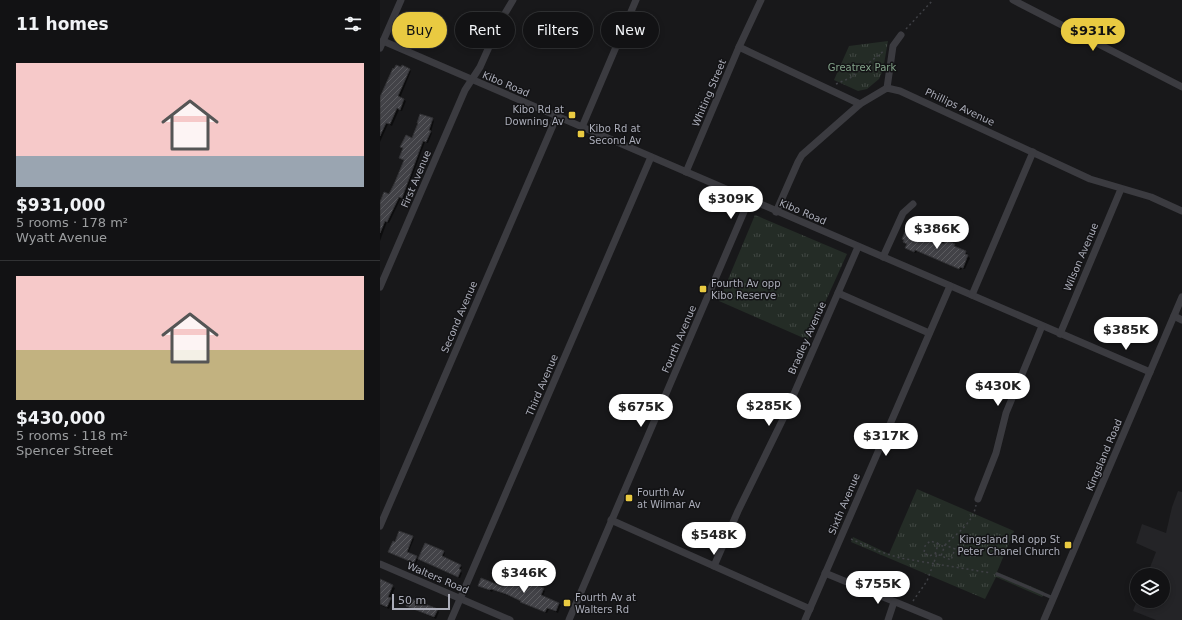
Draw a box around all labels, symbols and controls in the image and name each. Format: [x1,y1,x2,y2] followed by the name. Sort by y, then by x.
[392,12,447,48] chip: Buy
[455,12,515,48] chip: Rent
[523,12,593,48] chip: Filters
[601,12,659,48] chip: New
[342,13,364,35] icon: filters
[16,14,109,34] text: 11 homes
[1065,18,1121,52] pin: $931K
[1070,23,1116,38] text: $931K
[690,58,728,128] street label: Whiting Street
[828,62,896,73] park label: Greatrex Park
[481,69,531,99] street label: Kibo Road
[924,86,996,128] street label: Phillips Avenue
[154,89,226,161] icon: home
[505,104,564,127] place label: Kibo Rd at Downing Av
[567,110,577,120] marker: Kibo Rd at Downing Av
[589,123,641,146] place label: Kibo Rd at Second Av
[576,129,586,139] marker: Kibo Rd at Second Av
[399,149,433,209] street label: First Avenue
[703,186,759,220] pin: $309K
[708,191,754,206] text: $309K
[16,195,105,215] text: $931,000
[778,197,828,227] street label: Kibo Road
[16,215,128,230] text: 5 rooms · 178 m²
[909,216,965,250] pin: $386K
[914,221,960,236] text: $386K
[1062,221,1100,293] street label: Wilson Avenue
[16,230,107,245] text: Wyatt Avenue
[711,278,781,301] place label: Fourth Av opp Kibo Reserve
[439,279,479,355] street label: Second Avenue
[698,284,708,294] marker: Fourth Av opp Kibo Reserve
[786,300,828,376] street label: Bradley Avenue
[154,302,226,374] icon: home
[660,303,698,375] street label: Fourth Avenue
[1098,317,1154,351] pin: $385K
[1103,322,1149,337] text: $385K
[524,353,560,418] street label: Third Avenue
[970,373,1026,407] pin: $430K
[975,378,1021,393] text: $430K
[741,393,797,427] pin: $285K
[613,394,669,428] pin: $675K
[746,398,792,413] text: $285K
[618,399,664,414] text: $675K
[16,408,105,428] text: $430,000
[1084,417,1124,493] street label: Kingsland Road
[858,423,914,457] pin: $317K
[16,428,128,443] text: 5 rooms · 118 m²
[863,428,909,443] text: $317K
[16,443,113,458] text: Spencer Street
[826,472,862,536] street label: Sixth Avenue
[637,487,701,510] place label: Fourth Av at Wilmar Av
[624,493,634,503] marker: Fourth Av at Wilmar Av
[686,522,742,556] pin: $548K
[691,527,737,542] text: $548K
[958,534,1060,557] place label: Kingsland Rd opp St Peter Chanel Church
[1063,540,1073,550] marker: Kingsland Rd opp St Peter Chanel Church
[406,560,470,596] street label: Walters Road
[496,560,552,594] pin: $346K
[501,565,547,580] text: $346K
[1130,568,1170,608] map controls
[1130,568,1170,608] button: layers
[850,571,906,605] pin: $755K
[855,576,901,591] text: $755K
[392,592,450,611] scale bar
[575,592,636,615] place label: Fourth Av at Walters Rd
[398,594,426,607] text: 50 m
[562,598,572,608] marker: Fourth Av at Walters Rd

